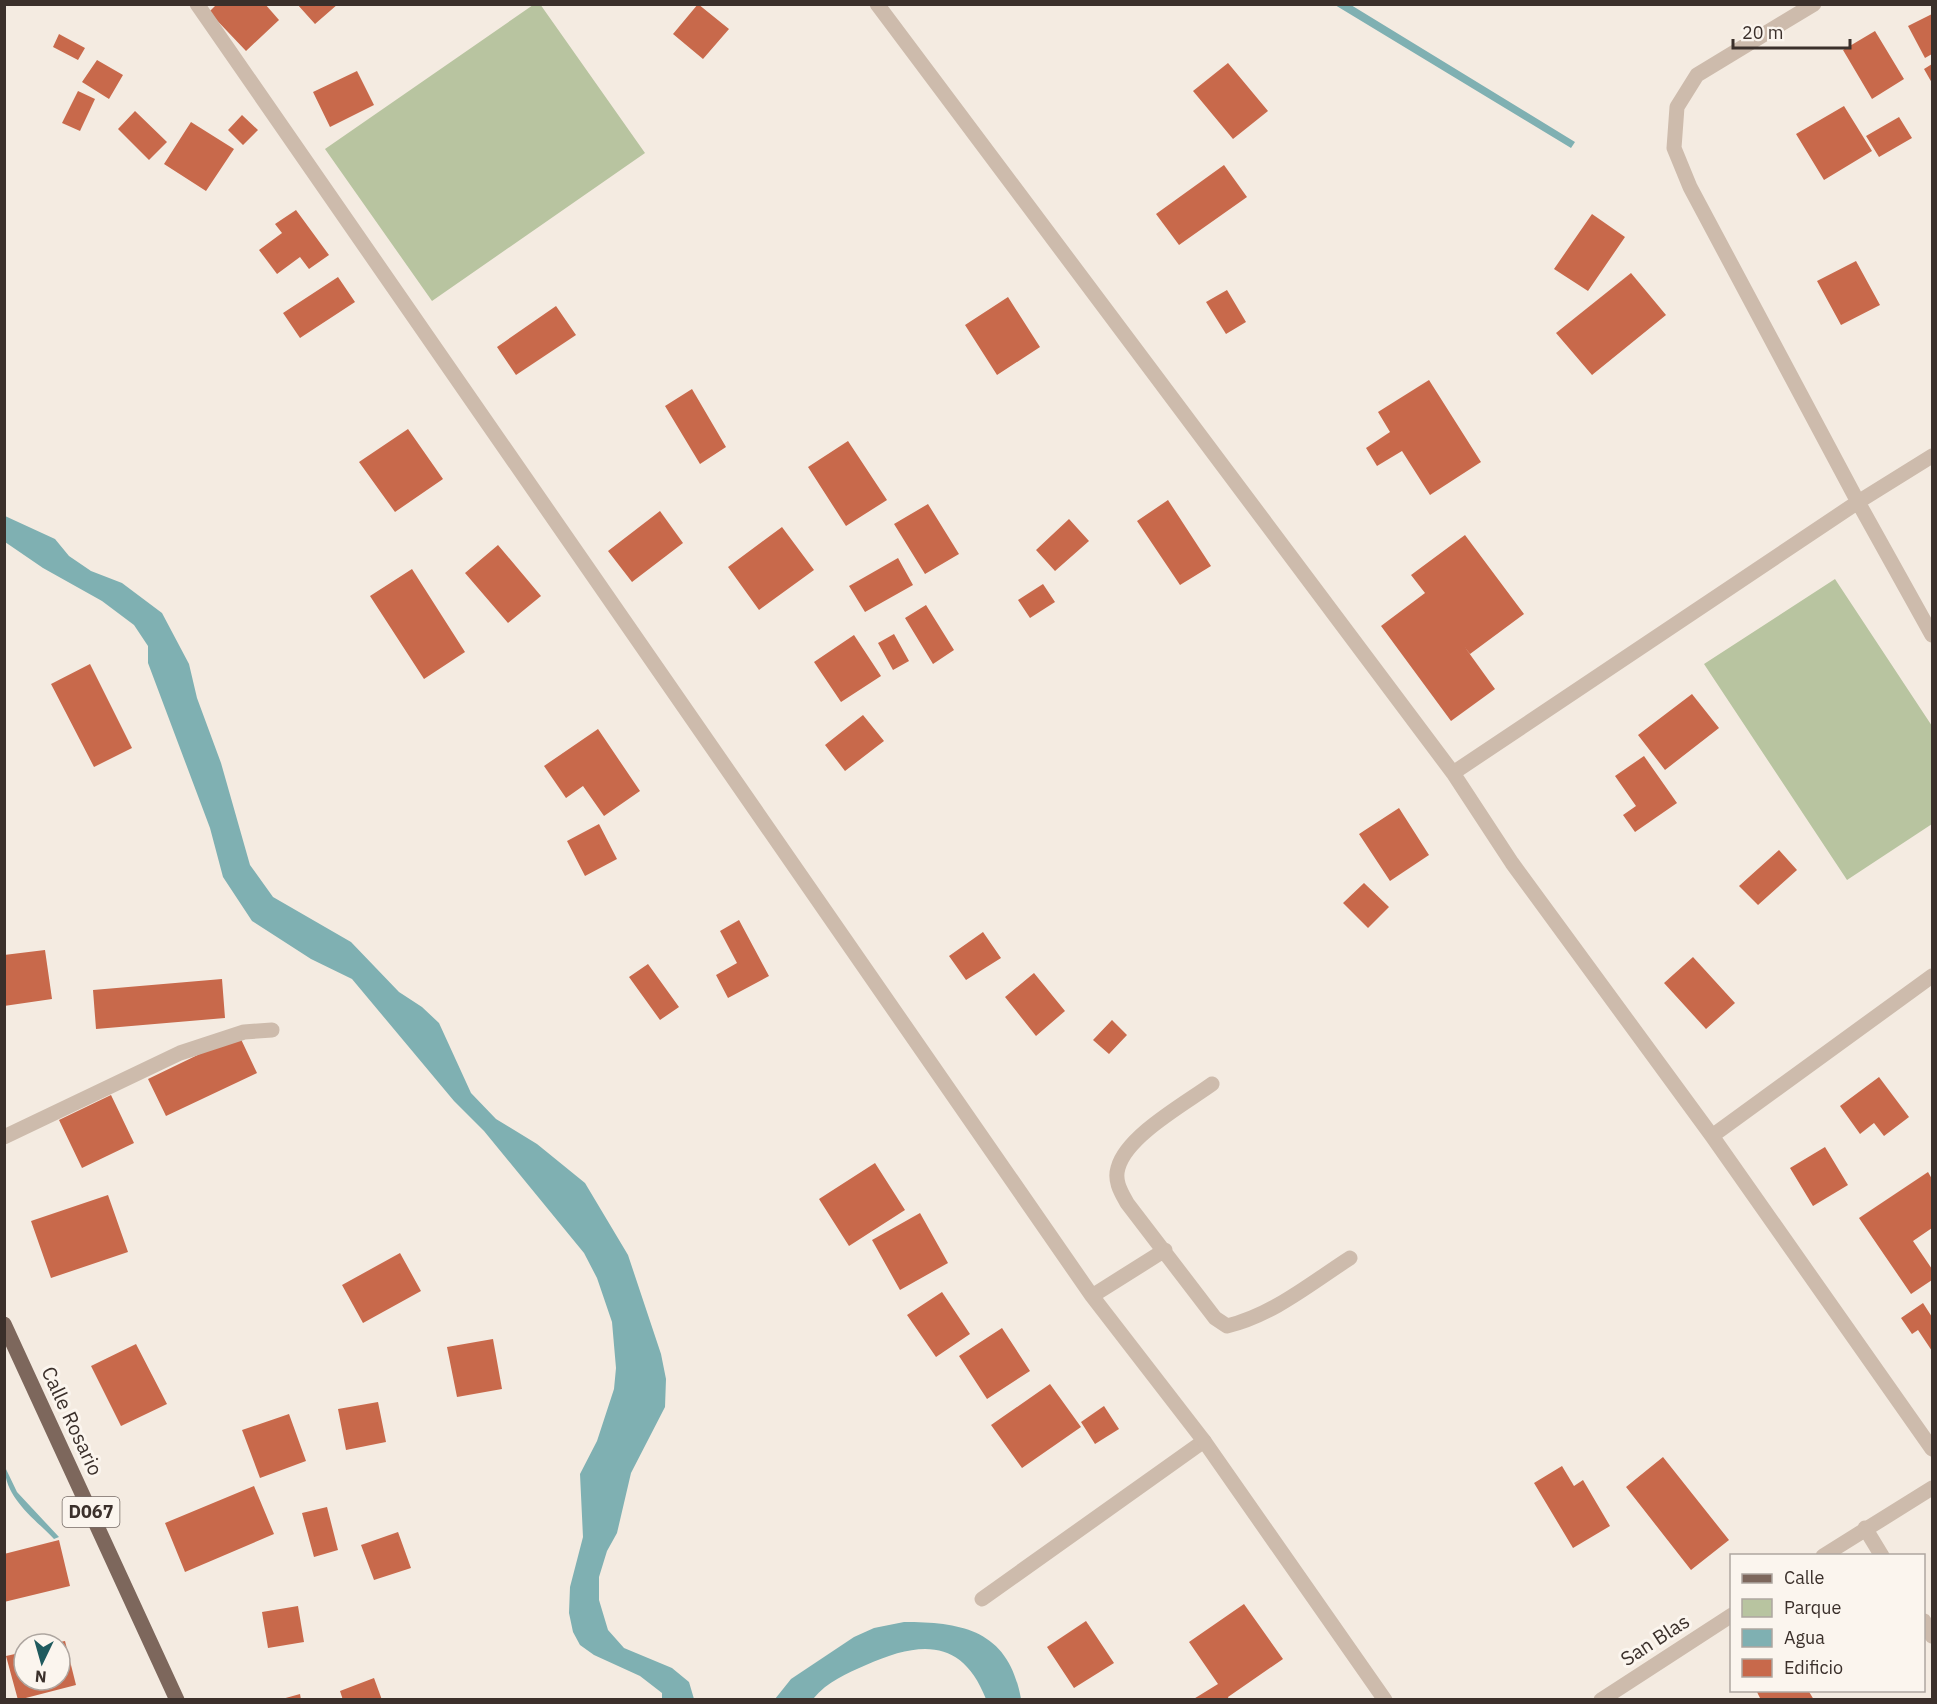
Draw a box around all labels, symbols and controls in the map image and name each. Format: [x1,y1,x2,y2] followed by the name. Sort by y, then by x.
[1733,12,1850,50] scale bar
[1742,21,1784,44] text: 20 m
[35,1362,109,1480] street label: Calle Rosario
[62,1497,119,1527] road number: D067
[1730,1554,1925,1692] legend
[1784,1566,1824,1589] text: Calle
[1784,1596,1842,1619] text: Parque
[1615,1607,1695,1672] street label: San Blas
[1784,1626,1825,1649] text: Agua
[12,1632,72,1692] north arrow
[1784,1656,1843,1679] text: Edificio
[34,1666,47,1687] text: N

